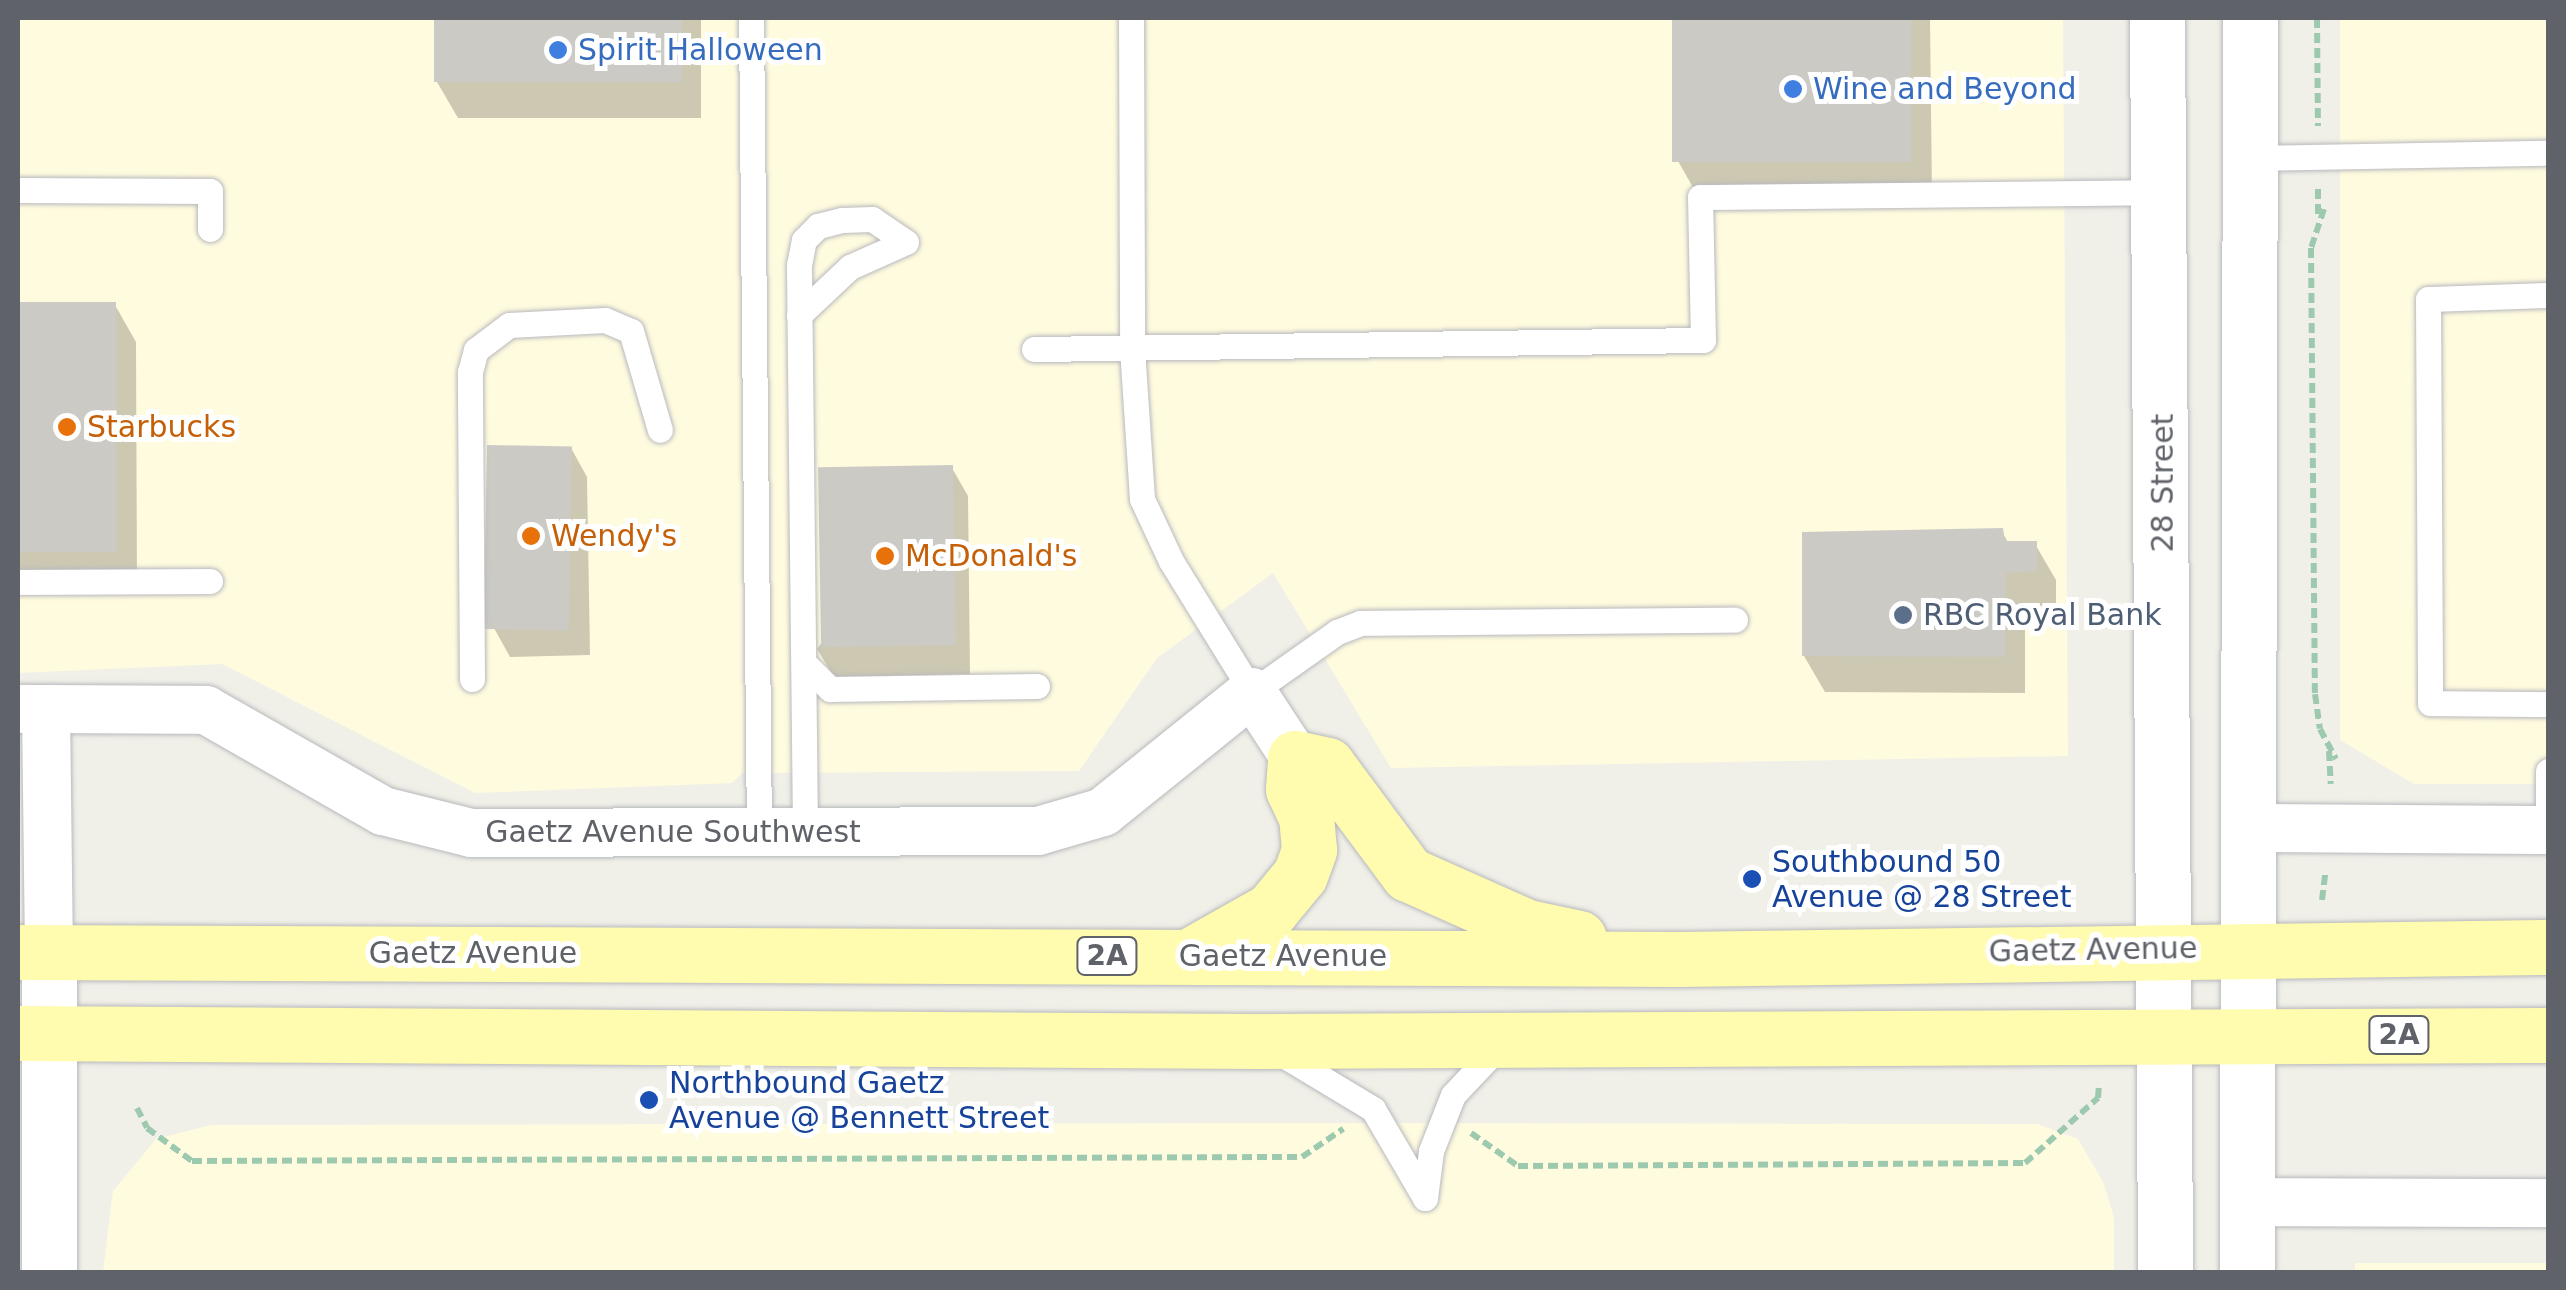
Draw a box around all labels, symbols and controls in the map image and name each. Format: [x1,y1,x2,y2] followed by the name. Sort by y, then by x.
[578,32,823,68] place label: Spirit Halloween
[547,39,569,61] marker: Spirit Halloween
[1813,71,2077,107] place label: Wine and Beyond
[1782,78,1804,100] marker: Wine and Beyond
[87,409,236,445] place label: Starbucks
[2145,414,2181,552] street label: 28 Street
[56,416,78,438] marker: Starbucks
[551,518,677,554] place label: Wendy's
[520,525,542,547] marker: Wendy's
[905,538,1077,574] place label: McDonald's
[874,545,896,567] marker: McDonald's
[1923,597,2162,633] place label: RBC Royal Bank
[1892,604,1914,626] marker: RBC Royal Bank
[485,814,861,850] street label: Gaetz Avenue Southwest
[1772,844,2071,914] place label: Southbound 50 Avenue @ 28 Street
[1741,868,1763,890] marker: Southbound 50 Avenue @ 28 Street
[1988,930,2198,970] street label: Gaetz Avenue
[1074,933,1140,979] road number: 2A
[369,935,577,971] street label: Gaetz Avenue
[1179,938,1387,974] street label: Gaetz Avenue
[2366,1012,2432,1058] road number: 2A
[669,1065,1049,1136] place label: Northbound Gaetz Avenue @ Bennett Street
[638,1089,660,1111] marker: Northbound Gaetz Avenue @ Bennett Street

